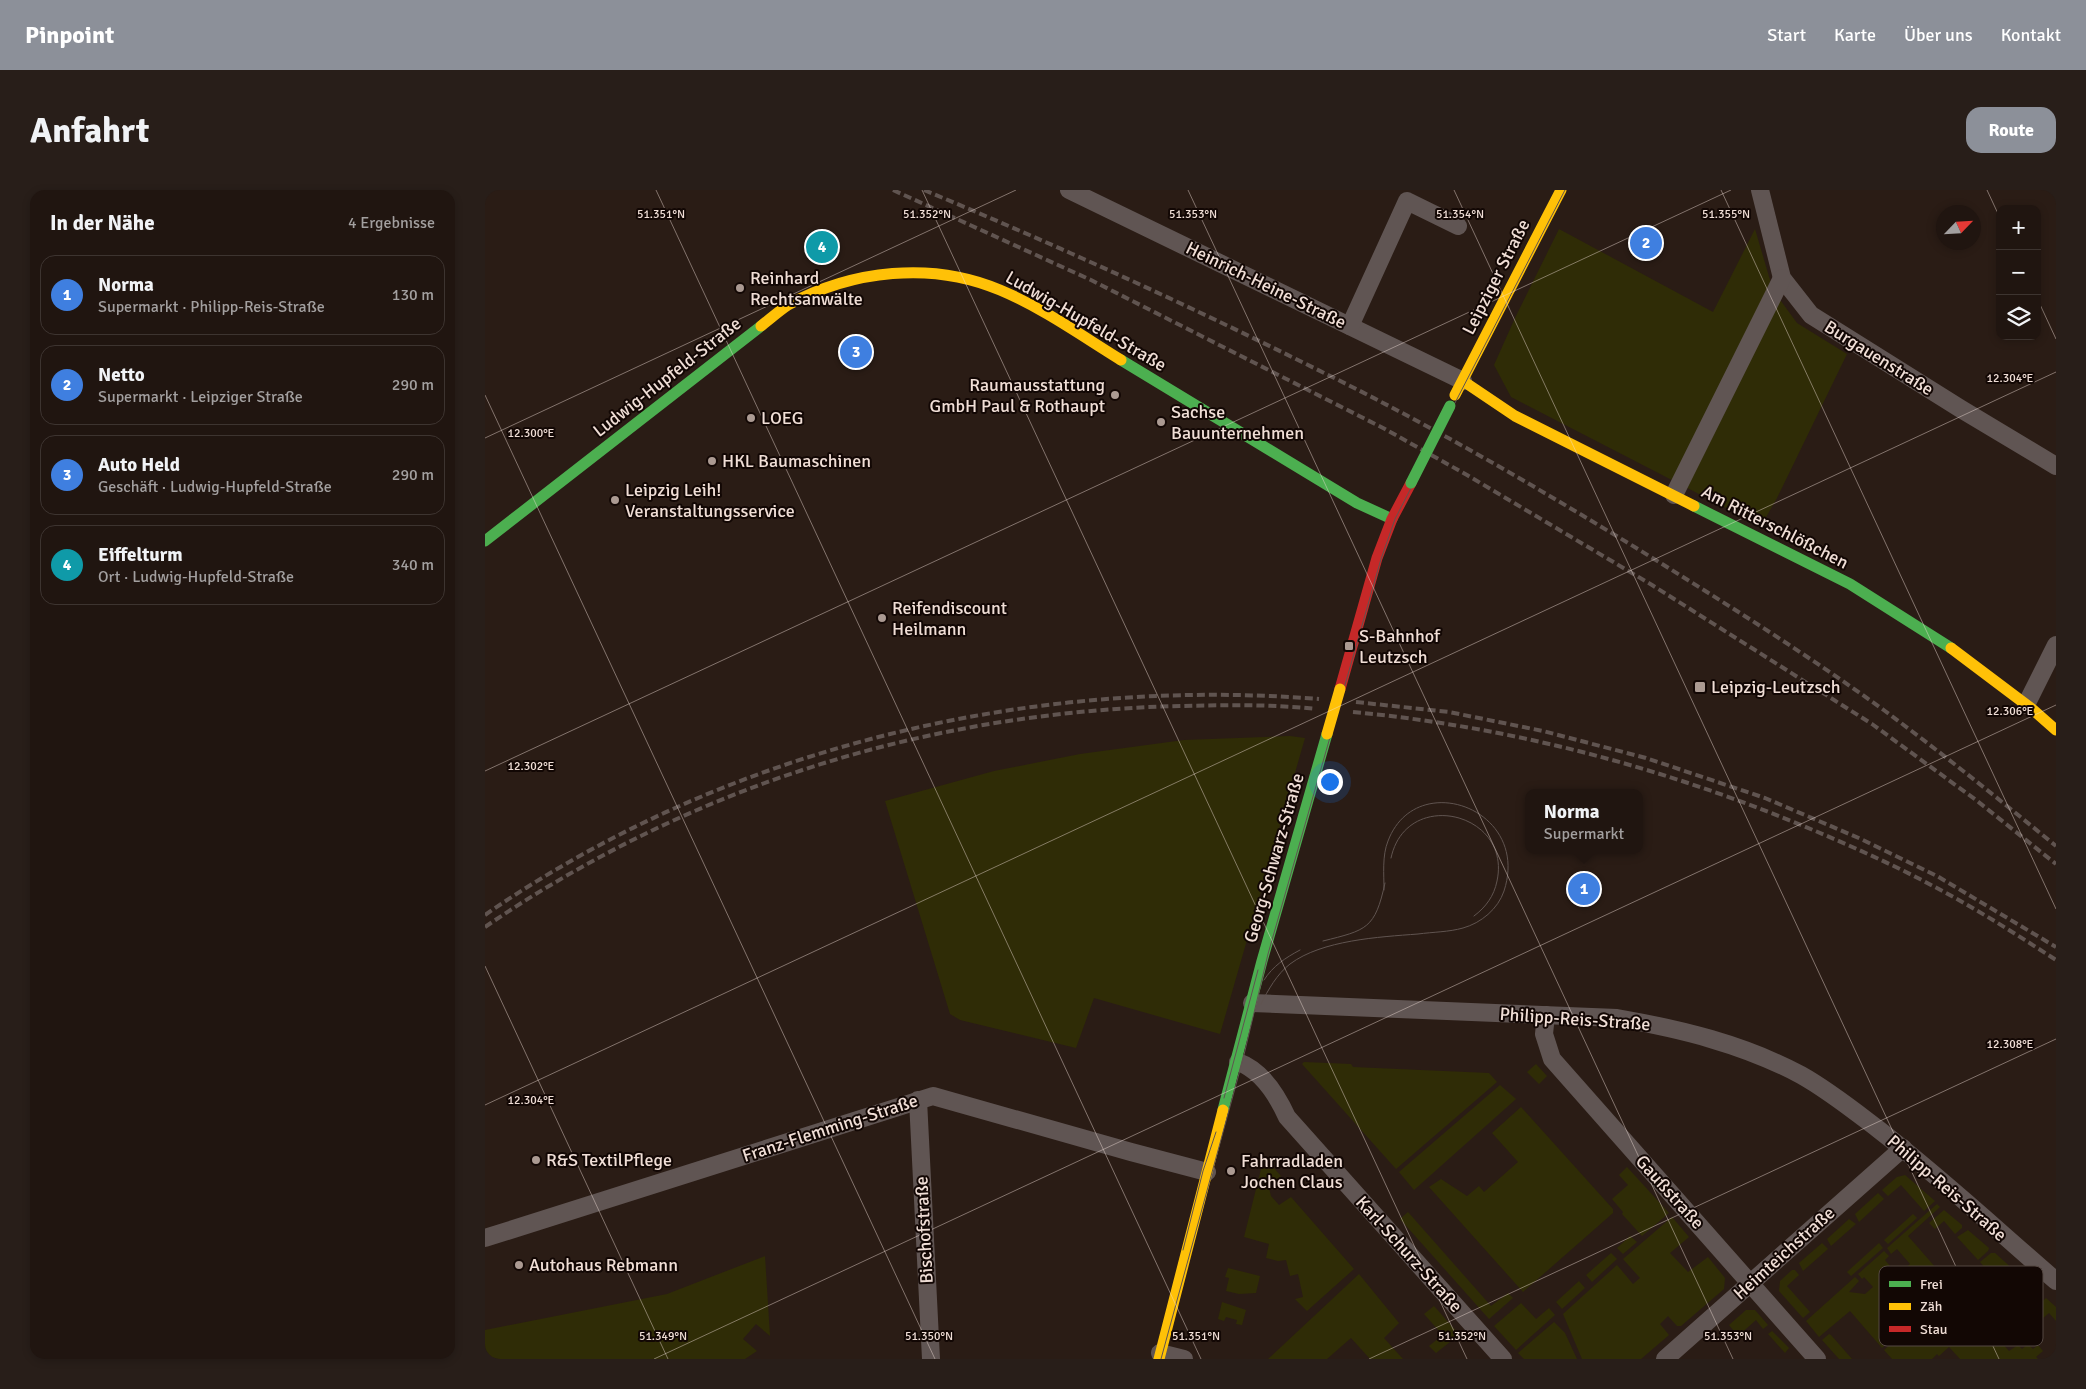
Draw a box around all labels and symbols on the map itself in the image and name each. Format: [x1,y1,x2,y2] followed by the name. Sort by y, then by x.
[1936,205,1981,250] north arrow
[637,207,685,222] text: 51.351°N
[903,207,951,222] text: 51.352°N
[1169,207,1217,222] text: 51.353°N
[1436,207,1484,222] text: 51.354°N
[1702,207,1750,222] text: 51.355°N
[1457,216,1535,338] street label: Leipziger Straße
[1630,224,1662,262] pin: 2
[806,228,838,266] pin: 4
[1182,237,1350,333] street label: Heinrich-Heine-Straße
[1002,266,1170,376] street label: Ludwig-Hupfeld-Straße
[750,267,863,310] place label: Reinhard Rechtsanwälte
[734,282,746,294] marker: Reinhard Rechtsanwälte
[589,312,745,442] street label: Ludwig-Hupfeld-Straße
[1820,316,1938,400] street label: Burgauenstraße
[840,333,872,371] pin: 3
[1987,371,2034,386] text: 12.304°E
[930,374,1105,417] place label: Raumausstattung GmbH Paul & Rothaupt
[1109,389,1121,401] marker: Raumausstattung GmbH Paul & Rothaupt
[1171,401,1304,444] place label: Sachse Bauunternehmen
[761,407,803,429] place label: LOEG
[745,412,757,424] marker: LOEG
[1155,416,1167,428] marker: Sachse Bauunternehmen
[508,426,555,441] text: 12.300°E
[722,450,871,472] place label: HKL Baumaschinen
[706,455,718,467] marker: HKL Baumaschinen
[625,479,795,522] place label: Leipzig Leih! Veranstaltungsservice
[1698,480,1852,574] street label: Am Ritterschlößchen
[609,494,621,506] marker: Leipzig Leih! Veranstaltungsservice
[892,597,1007,640] place label: Reifendiscount Heilmann
[876,612,888,624] marker: Reifendiscount Heilmann
[1359,625,1441,668] place label: S-Bahnhof Leutzsch
[1343,640,1355,652] marker: S-Bahnhof Leutzsch
[1711,676,1841,698] place label: Leipzig-Leutzsch
[1693,680,1707,694] marker: Leipzig-Leutzsch
[1987,704,2034,719] text: 12.306°E
[508,759,555,774] text: 12.302°E
[1317,769,1343,795] your location
[1239,771,1309,945] street label: Georg-Schwarz-Straße
[1568,870,1600,908] pin: 1
[1499,1003,1651,1035] street label: Philipp-Reis-Straße
[1987,1037,2034,1052] text: 12.308°E
[739,1089,921,1167] street label: Franz-Flemming-Straße
[508,1093,555,1108] text: 12.304°E
[1883,1130,2011,1246] street label: Philipp-Reis-Straße
[546,1149,672,1171] place label: R&S TextilPflege
[1241,1150,1343,1193] place label: Fahrradladen Jochen Claus
[1631,1150,1709,1234] street label: Gaußstraße
[530,1154,542,1166] marker: R&S TextilPflege
[1225,1165,1237,1177] marker: Fahrradladen Jochen Claus
[910,1176,938,1284] street label: Bischofstraße
[1351,1191,1467,1317] street label: Karl-Schurz-Straße
[1729,1202,1839,1304] street label: Heimteichstraße
[529,1254,678,1276] place label: Autohaus Rebmann
[513,1259,525,1271] marker: Autohaus Rebmann
[1879,1266,2043,1346] legend
[1920,1276,1943,1293] text: Frei
[1920,1298,1942,1315] text: Zäh
[1920,1321,1947,1338] text: Stau
[639,1329,687,1344] text: 51.349°N
[905,1329,953,1344] text: 51.350°N
[1172,1329,1220,1344] text: 51.351°N
[1438,1329,1486,1344] text: 51.352°N
[1704,1329,1752,1344] text: 51.353°N

